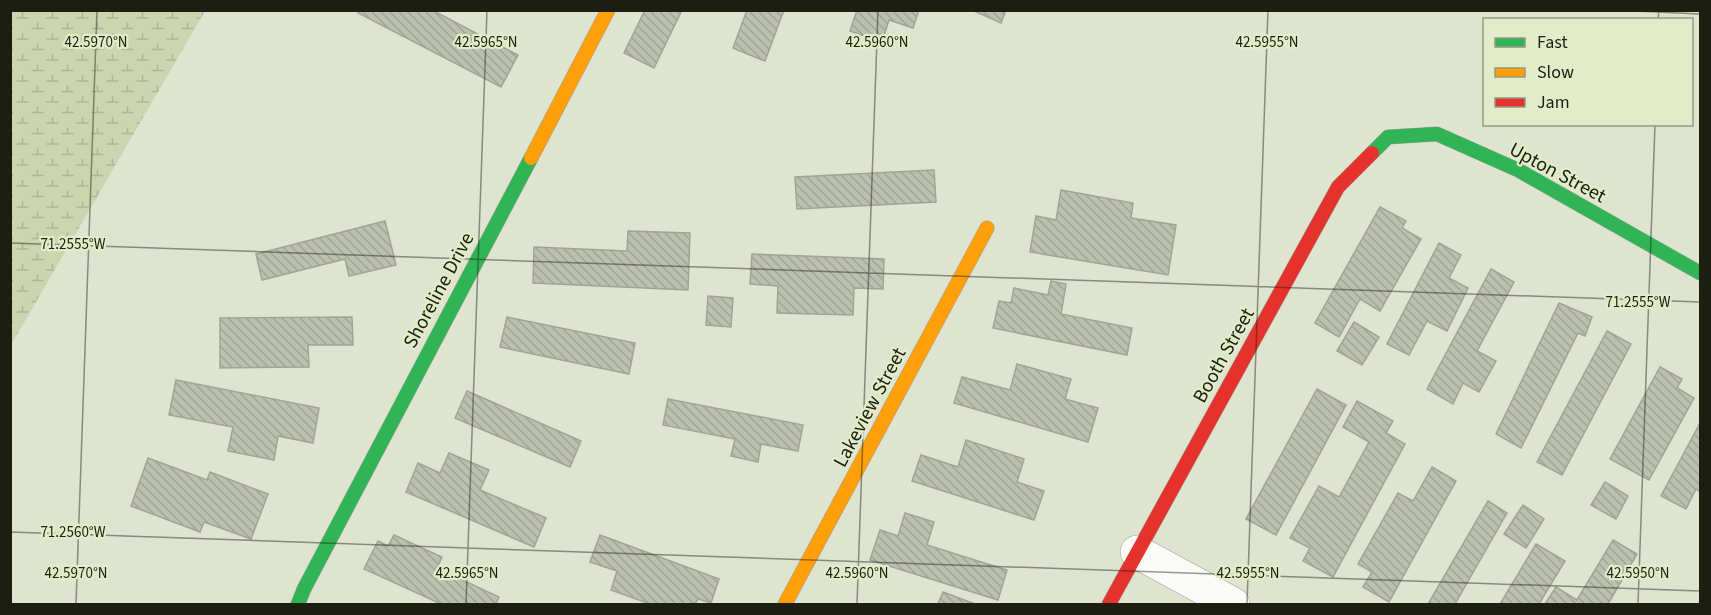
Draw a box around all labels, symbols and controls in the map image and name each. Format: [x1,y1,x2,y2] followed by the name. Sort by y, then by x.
[1483,18,1693,126] legend
[1537,30,1568,55] text: Fast
[64,32,128,53] text: 42.5970°N
[454,32,518,53] text: 42.5965°N
[845,32,909,53] text: 42.5960°N
[1235,32,1299,53] text: 42.5955°N
[1537,60,1574,85] text: Slow
[1537,90,1570,115] text: Jam
[1504,136,1611,210] street label: Upton Street
[397,228,481,353] street label: Shoreline Drive
[40,234,106,255] text: 71.2555°W
[1605,292,1671,313] text: 71.2555°W
[1186,303,1262,408] street label: Booth Street
[827,342,913,472] street label: Lakeview Street
[40,522,106,543] text: 71.2560°W
[44,563,108,584] text: 42.5970°N
[435,563,499,584] text: 42.5965°N
[825,563,889,584] text: 42.5960°N
[1216,563,1280,584] text: 42.5955°N
[1606,563,1670,584] text: 42.5950°N

